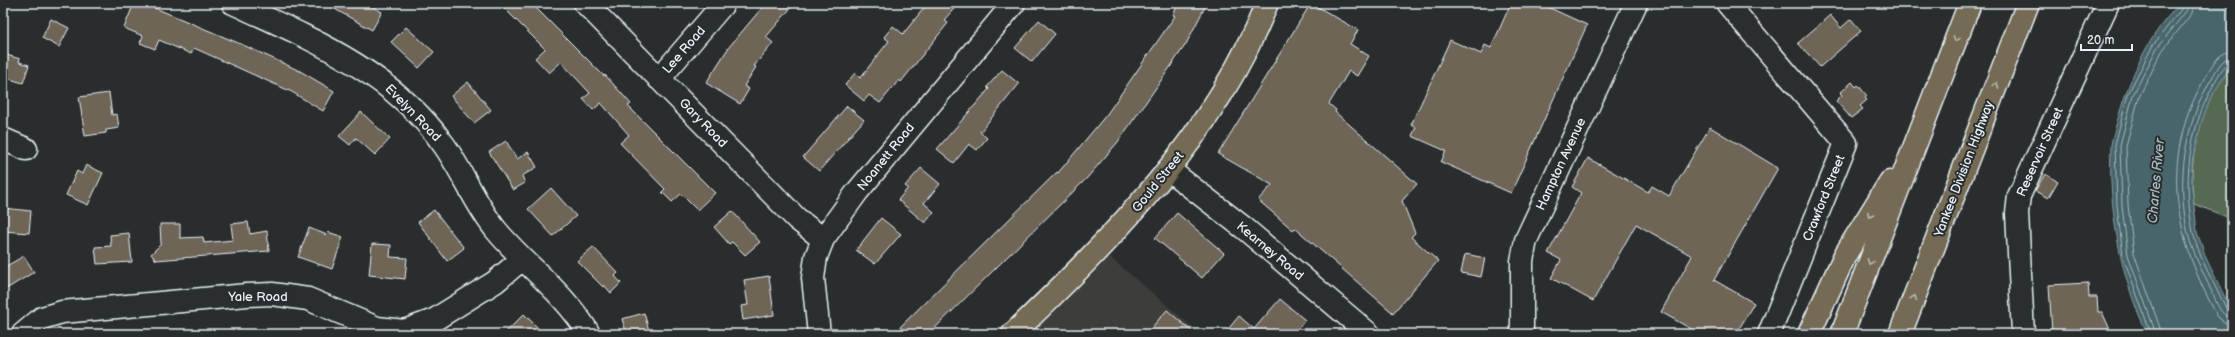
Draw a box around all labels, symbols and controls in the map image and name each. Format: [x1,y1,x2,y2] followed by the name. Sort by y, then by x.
[659,23,709,77] street label: Lee Road
[2081,26,2132,52] scale bar
[2087,33,2114,48] text: 20 m
[1952,36,1960,43] one-way arrow
[382,81,444,145] street label: Evelyn Road
[1992,81,2000,88] one-way arrow
[676,95,730,151] street label: Gary Road
[1930,99,1997,240] street label: Yankee Division Highway
[2013,105,2067,199] street label: Reservoir Street
[1533,115,1590,213] street label: Hampton Avenue
[854,120,918,194] street label: Noanett Road
[2144,137,2168,224] water label: Charles River
[1129,148,1187,216] street label: Gould Street
[1799,153,1849,243] street label: Crawford Street
[1867,211,1874,218] one-way arrow
[1233,218,1307,284] street label: Kearney Road
[1866,259,1874,266] one-way arrow
[227,289,288,305] street label: Yale Road
[1909,294,1917,302] one-way arrow

